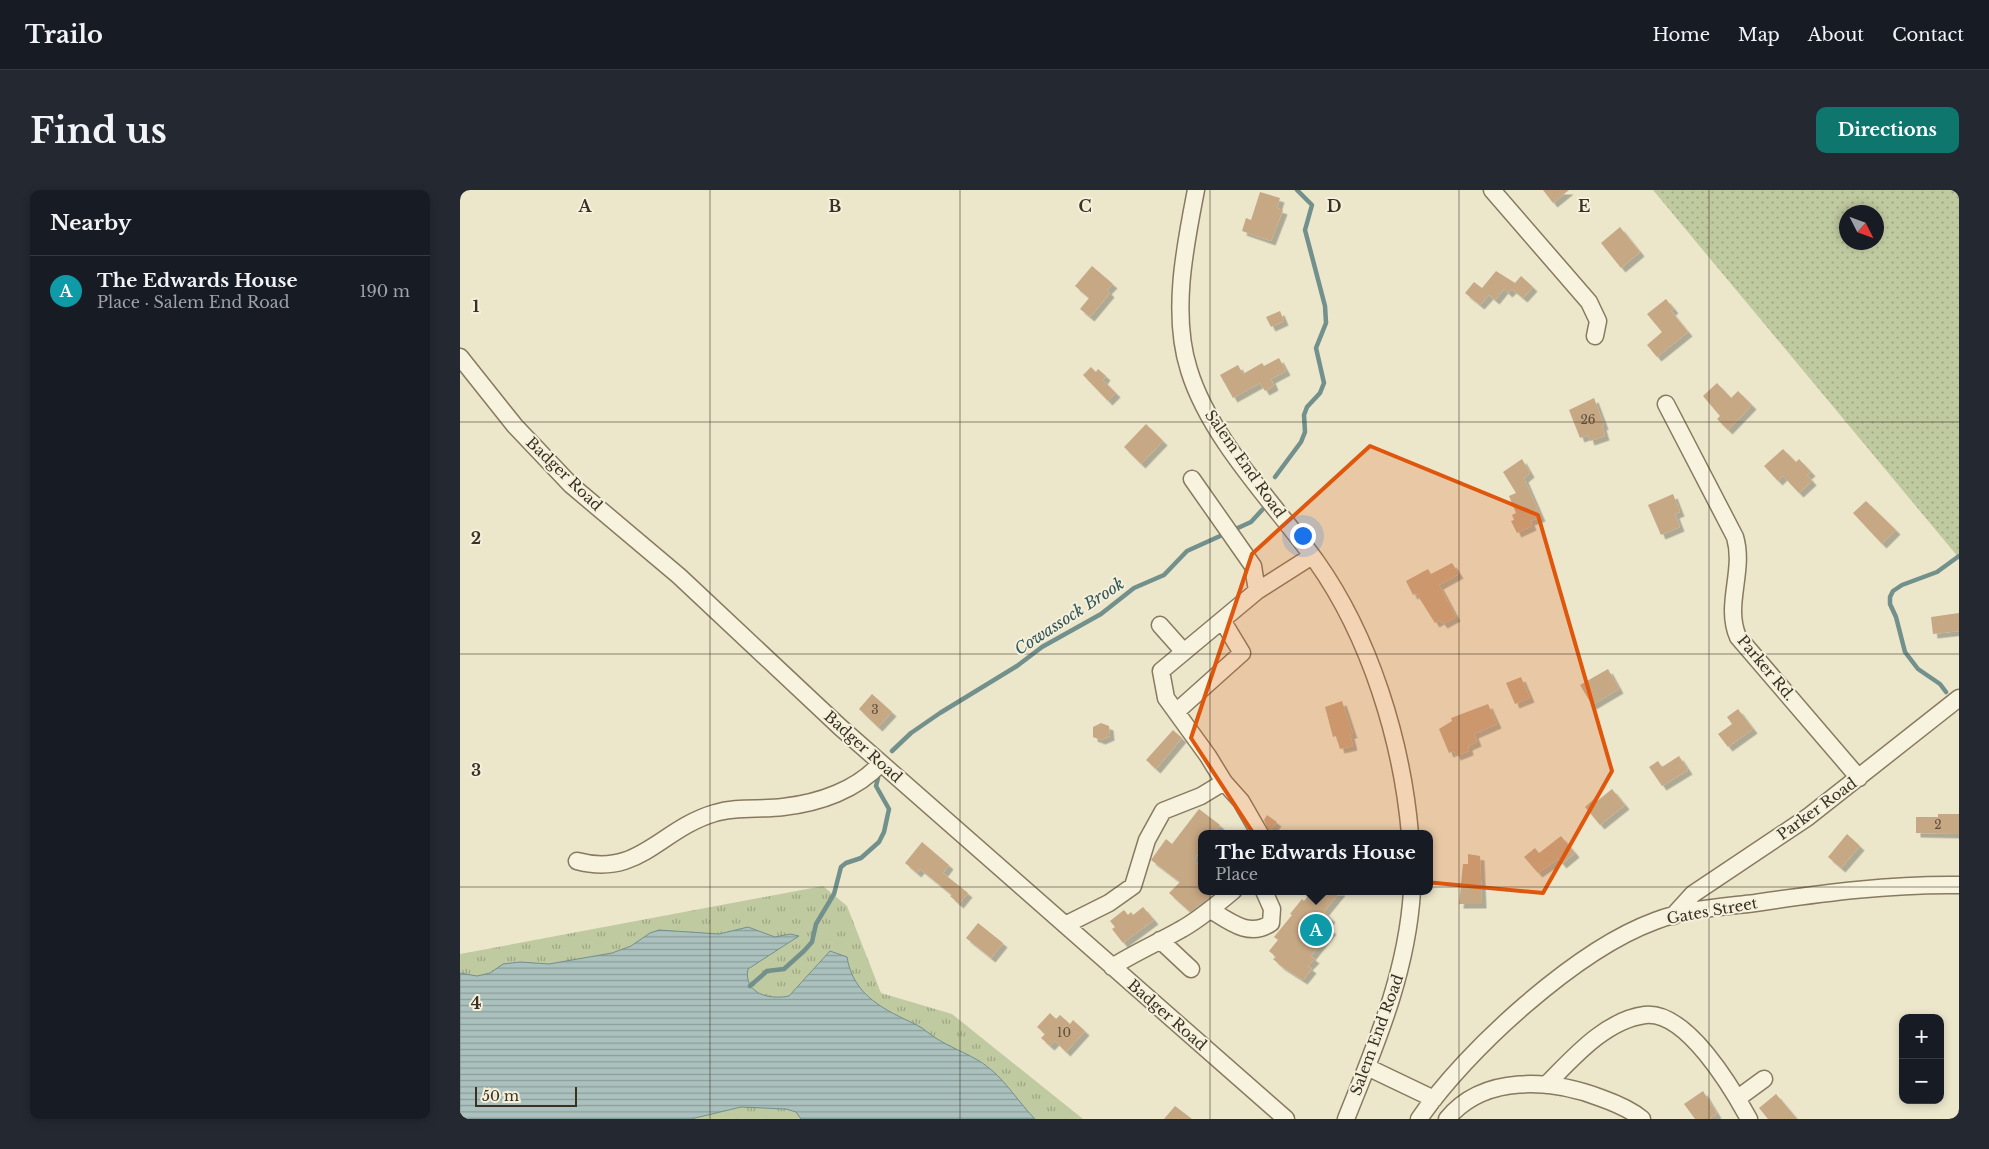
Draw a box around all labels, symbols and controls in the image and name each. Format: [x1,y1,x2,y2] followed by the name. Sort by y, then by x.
[25,20,103,49] text: Trailo
[1652,24,1710,46] text: Home
[1738,24,1780,46] text: Map
[1808,24,1864,46] text: About
[1892,24,1964,46] text: Contact
[1816,107,1959,153] button: Directions
[30,109,167,152] text: Find us
[578,196,593,216] text: A
[829,196,842,216] text: B
[1078,196,1092,216] text: C
[1327,196,1341,216] text: D
[1578,196,1590,216] text: E
[1839,205,1884,250] north arrow
[50,210,131,236] text: Nearby
[97,269,298,292] text: The Edwards House
[60,281,72,301] text: A
[359,281,410,301] text: 190 m
[97,292,289,312] text: Place · Salem End Road
[473,296,480,316] text: 1
[1201,406,1290,521] street label: Salem End Road
[1580,412,1596,427] house number: 26
[522,433,606,515] street label: Badger Road
[1290,523,1316,549] your location
[471,528,481,548] text: 2
[1011,573,1127,659] water label: Cowassock Brook
[1733,631,1799,704] street label: Parker Rd.
[871,702,879,717] house number: 3
[820,707,906,787] street label: Badger Road
[471,760,481,780] text: 3
[1773,773,1860,844] street label: Parker Road
[1934,817,1942,832] house number: 2
[1198,830,1433,895] popup
[1215,841,1416,864] text: The Edwards House
[1215,864,1258,884] text: Place
[1665,893,1759,928] street label: Gates Street
[1300,911,1332,949] pin: A
[1346,972,1407,1098] street label: Salem End Road
[1124,975,1211,1054] street label: Badger Road
[471,993,481,1013] text: 4
[1899,1014,1944,1104] map controls
[1899,1014,1944,1059] button: +
[1057,1025,1071,1040] house number: 10
[1899,1059,1944,1104] button: −
[475,1084,578,1107] scale bar
[482,1087,519,1105] text: 50 m

